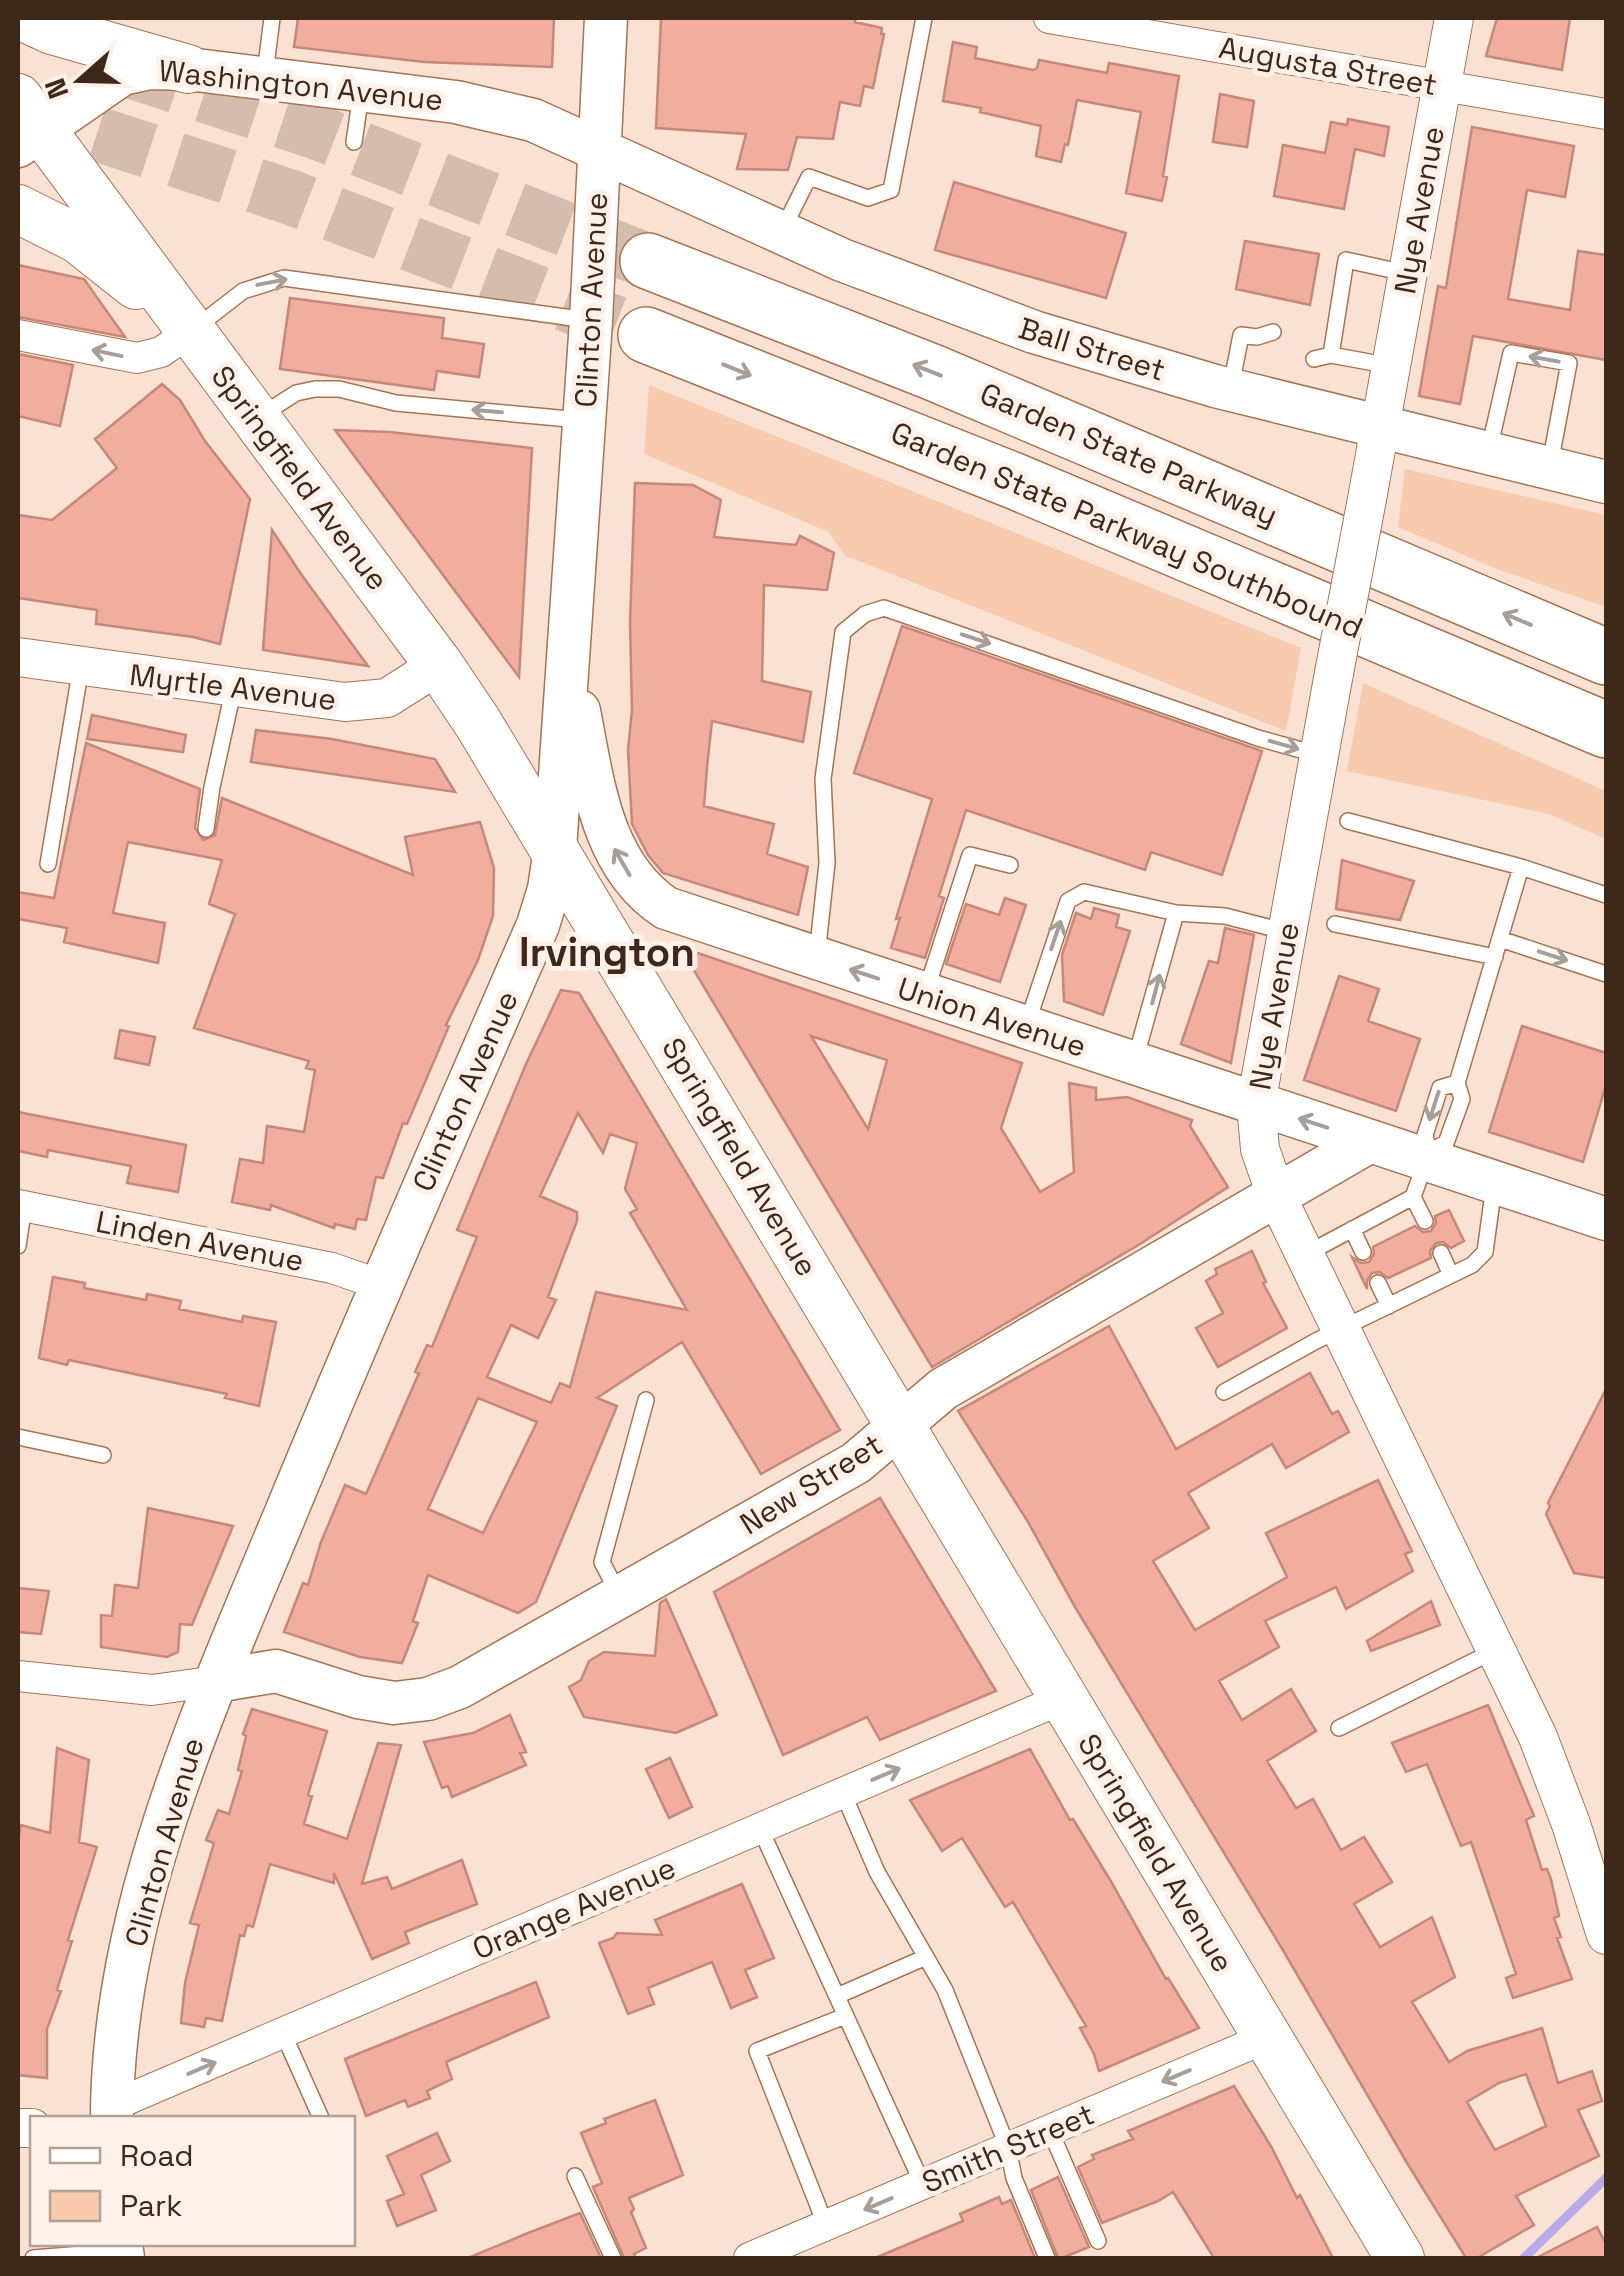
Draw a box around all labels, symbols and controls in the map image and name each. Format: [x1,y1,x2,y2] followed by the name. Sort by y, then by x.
[1216,28,1440,104] street label: Augusta Street
[30,30,130,130] north arrow
[157,51,445,119] street label: Washington Avenue
[36,74,77,104] text: N
[1385,123,1453,297] street label: Nye Avenue
[566,191,616,409] street label: Clinton Avenue
[255,271,287,290] one-way arrow
[1014,308,1170,390] street label: Ball Street
[92,343,124,362] one-way arrow
[1529,349,1561,368] one-way arrow
[203,358,397,598] street label: Springfield Avenue
[912,359,943,377] one-way arrow
[721,363,752,381] one-way arrow
[974,374,1284,534] street label: Garden State Parkway
[471,402,503,421] one-way arrow
[885,413,1369,647] street label: Garden State Parkway Southbound
[1502,608,1533,626] one-way arrow
[960,631,992,649] one-way arrow
[127,655,339,719] street label: Myrtle Avenue
[1267,737,1299,755] one-way arrow
[612,848,632,877] one-way arrow
[1240,919,1308,1093] street label: Nye Avenue
[1048,921,1066,952] one-way arrow
[519,927,695,978] district label: Irvington
[1537,949,1569,967] one-way arrow
[849,964,881,982] one-way arrow
[893,968,1091,1066] street label: Union Avenue
[1148,973,1166,1005] one-way arrow
[403,985,527,1197] street label: Clinton Avenue
[653,1031,827,1283] street label: Springfield Avenue
[1424,1089,1442,1121] one-way arrow
[1298,1112,1329,1130] one-way arrow
[93,1202,307,1280] street label: Linden Avenue
[732,1425,890,1543] street label: New Street
[1069,1727,1243,1979] street label: Springfield Avenue
[116,1733,212,1951] street label: Clinton Avenue
[871,1764,901,1782] one-way arrow
[467,1848,681,1968] street label: Orange Avenue
[186,2058,217,2076] one-way arrow
[1162,2068,1192,2086] one-way arrow
[916,2094,1100,2202] street label: Smith Street
[30,2116,355,2246] legend
[120,2136,194,2175] text: Road
[120,2186,182,2225] text: Park
[863,2196,894,2214] one-way arrow

